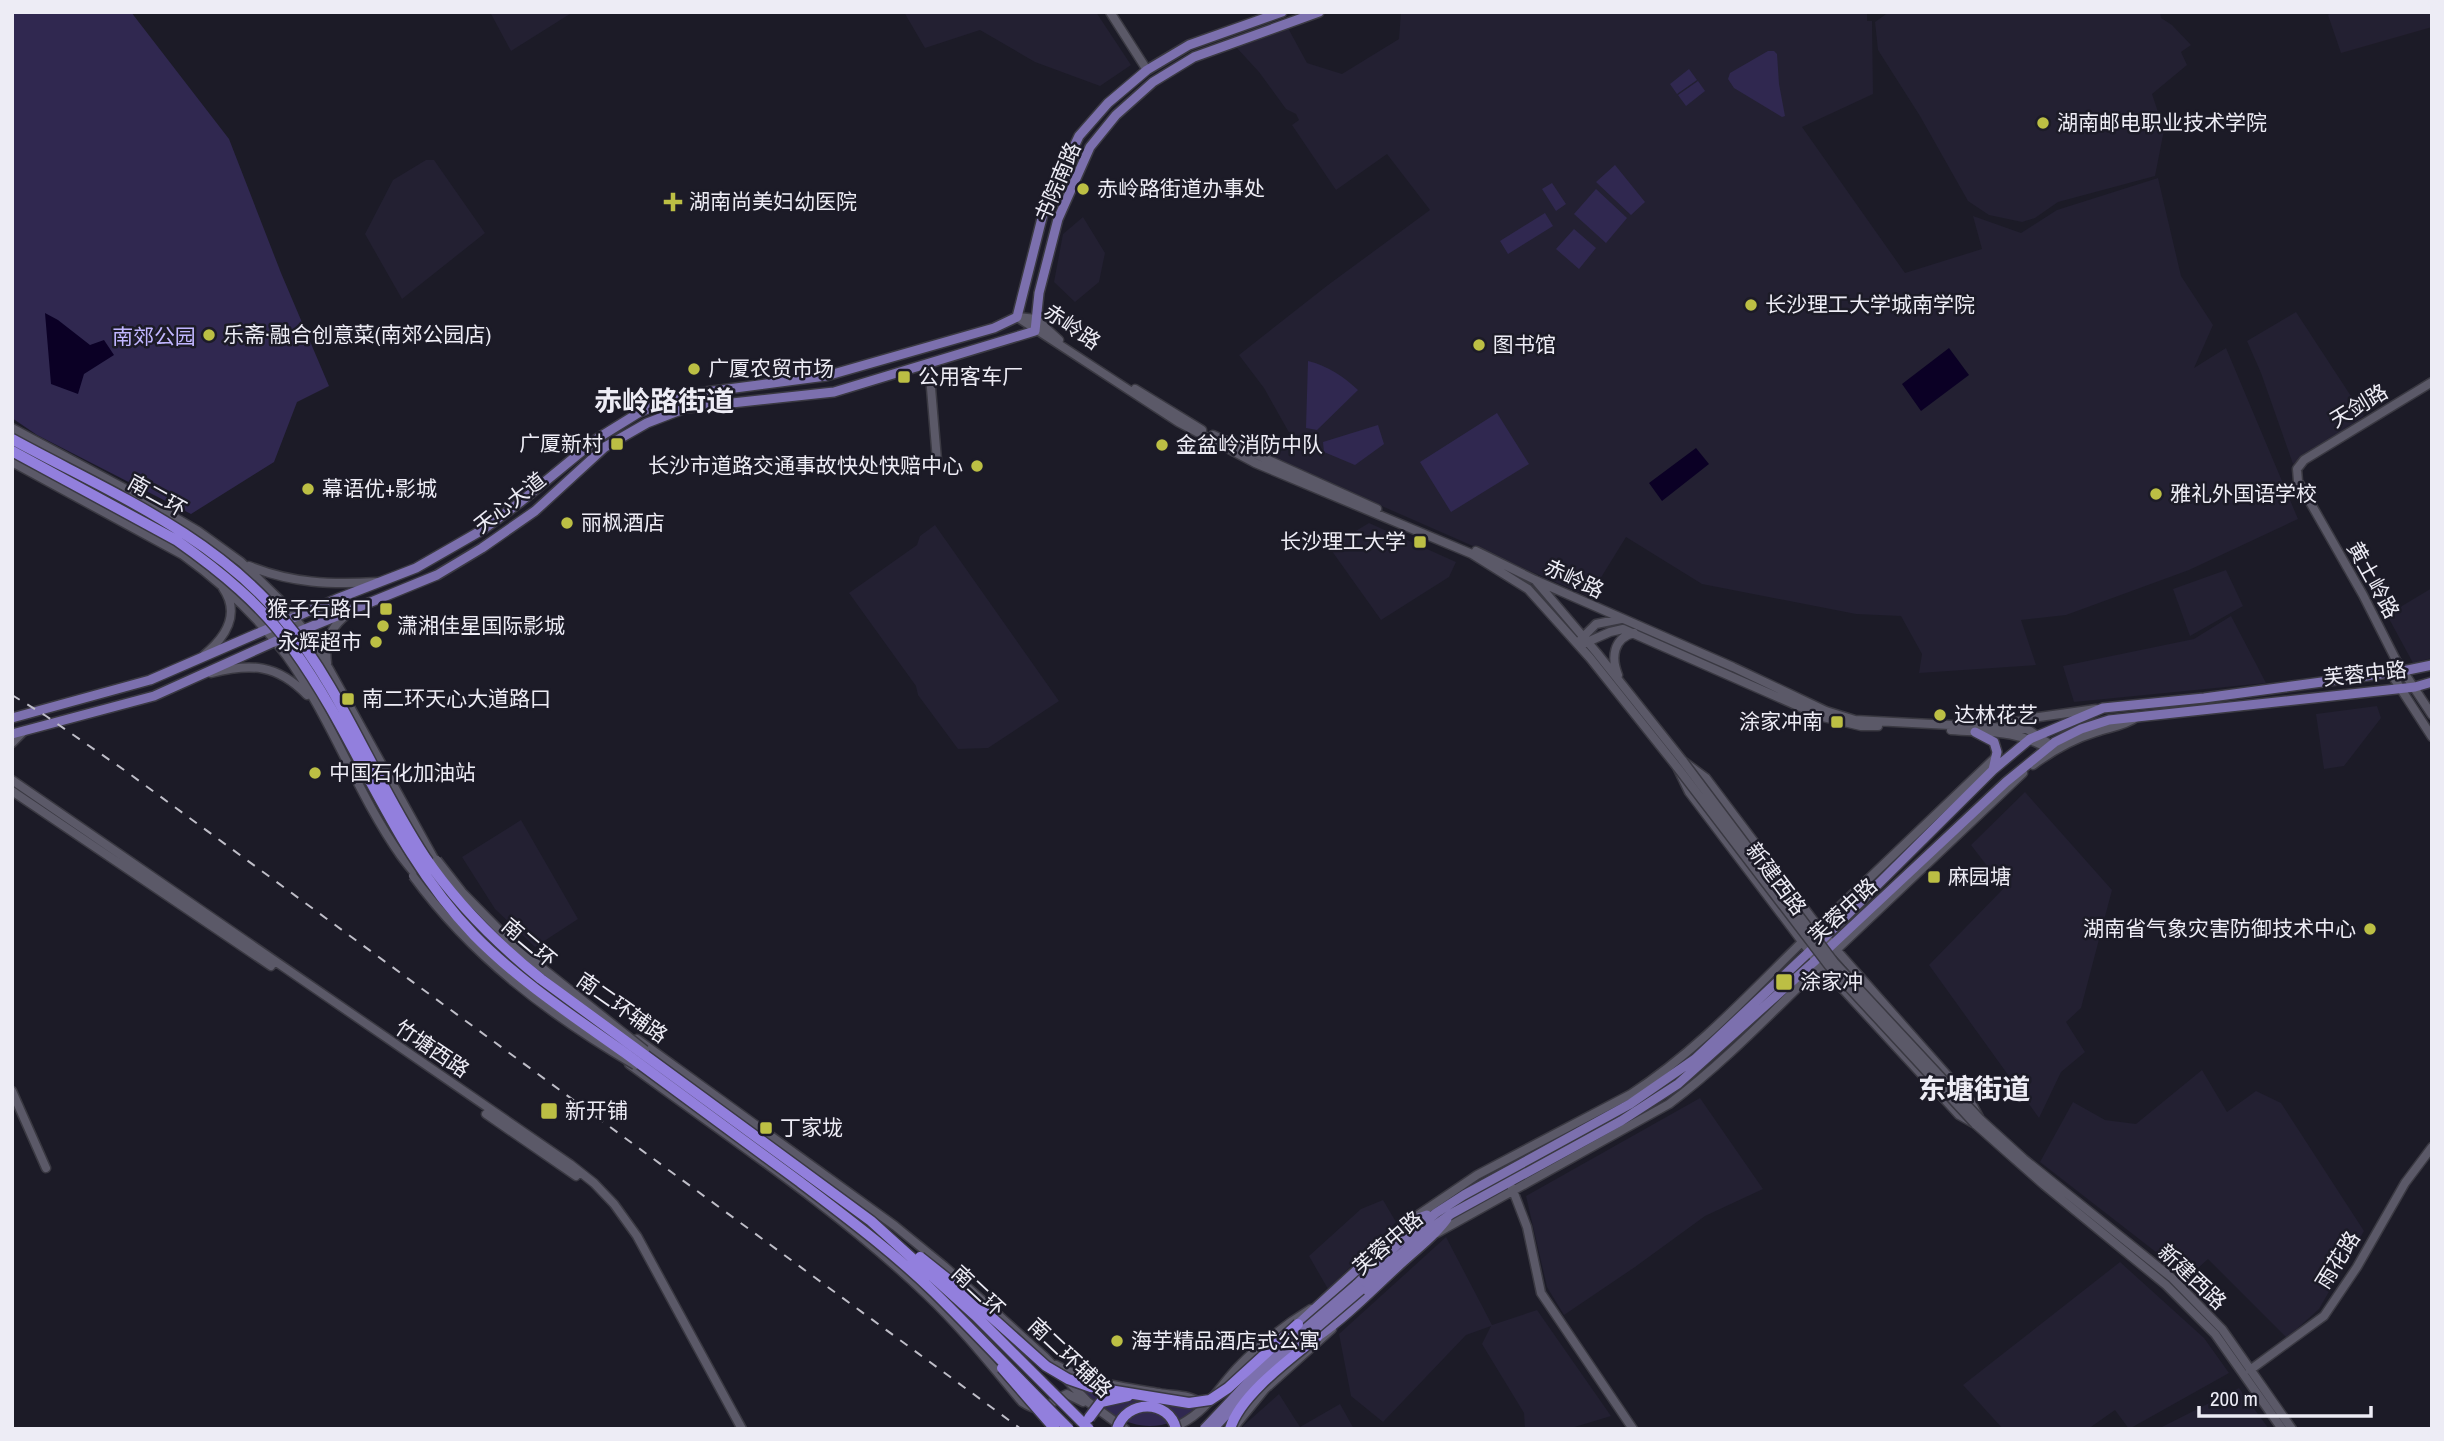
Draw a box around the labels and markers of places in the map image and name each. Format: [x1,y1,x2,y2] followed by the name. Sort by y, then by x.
[2057,108,2267,137] place label: 湖南邮电职业技术学院
[2035,115,2051,131] marker: 湖南邮电职业技术学院
[1097,174,1265,203] place label: 赤岭路街道办事处
[1075,181,1091,197] marker: 赤岭路街道办事处
[689,187,857,216] place label: 湖南尚美妇幼医院
[663,192,683,212] marker: 湖南尚美妇幼医院
[1765,290,1975,319] place label: 长沙理工大学城南学院
[1743,297,1759,313] marker: 长沙理工大学城南学院
[223,320,491,349] place label: 乐斋·融合创意菜(南郊公园店)
[201,327,217,343] marker: 乐斋·融合创意菜(南郊公园店)
[1493,330,1556,359] place label: 图书馆
[1471,337,1487,353] marker: 图书馆
[708,354,834,383] place label: 广厦农贸市场
[686,361,702,377] marker: 广厦农贸市场
[918,362,1023,391] place label: 公用客车厂
[896,369,912,385] marker: 公用客车厂
[519,429,603,458] place label: 广厦新村
[1176,430,1323,459] place label: 金盆岭消防中队
[609,436,625,452] marker: 广厦新村
[1154,437,1170,453] marker: 金盆岭消防中队
[648,451,963,480] place label: 长沙市道路交通事故快处快赔中心
[969,458,985,474] marker: 长沙市道路交通事故快处快赔中心
[322,474,437,503] place label: 幕语优+影城
[2170,479,2317,508] place label: 雅礼外国语学校
[300,481,316,497] marker: 幕语优+影城
[2148,486,2164,502] marker: 雅礼外国语学校
[581,508,665,537] place label: 丽枫酒店
[559,515,575,531] marker: 丽枫酒店
[1280,527,1406,556] place label: 长沙理工大学
[1412,534,1428,550] marker: 长沙理工大学
[267,594,372,623] place label: 猴子石路口
[378,601,394,617] marker: 猴子石路口
[397,611,565,640] place label: 潇湘佳星国际影城
[375,618,391,634] marker: 潇湘佳星国际影城
[278,627,362,656] place label: 永辉超市
[368,634,384,650] marker: 永辉超市
[362,684,551,713] place label: 南二环天心大道路口
[340,691,356,707] marker: 南二环天心大道路口
[1954,700,2038,729] place label: 达林花艺
[1739,707,1823,736] place label: 涂家冲南
[1932,707,1948,723] marker: 达林花艺
[1829,714,1845,730] marker: 涂家冲南
[329,758,476,787] place label: 中国石化加油站
[307,765,323,781] marker: 中国石化加油站
[1948,862,2011,891] place label: 麻园塘
[1926,869,1942,885] marker: 麻园塘
[2083,914,2356,943] place label: 湖南省气象灾害防御技术中心
[2362,921,2378,937] marker: 湖南省气象灾害防御技术中心
[1800,967,1863,996] place label: 涂家冲
[1774,972,1794,992] marker: 涂家冲
[565,1096,628,1125] place label: 新开铺
[539,1101,559,1121] marker: 新开铺
[780,1113,843,1142] place label: 丁家垅
[758,1120,774,1136] marker: 丁家垅
[1131,1326,1320,1355] place label: 海芋精品酒店式公寓
[1109,1333,1125,1349] marker: 海芋精品酒店式公寓

